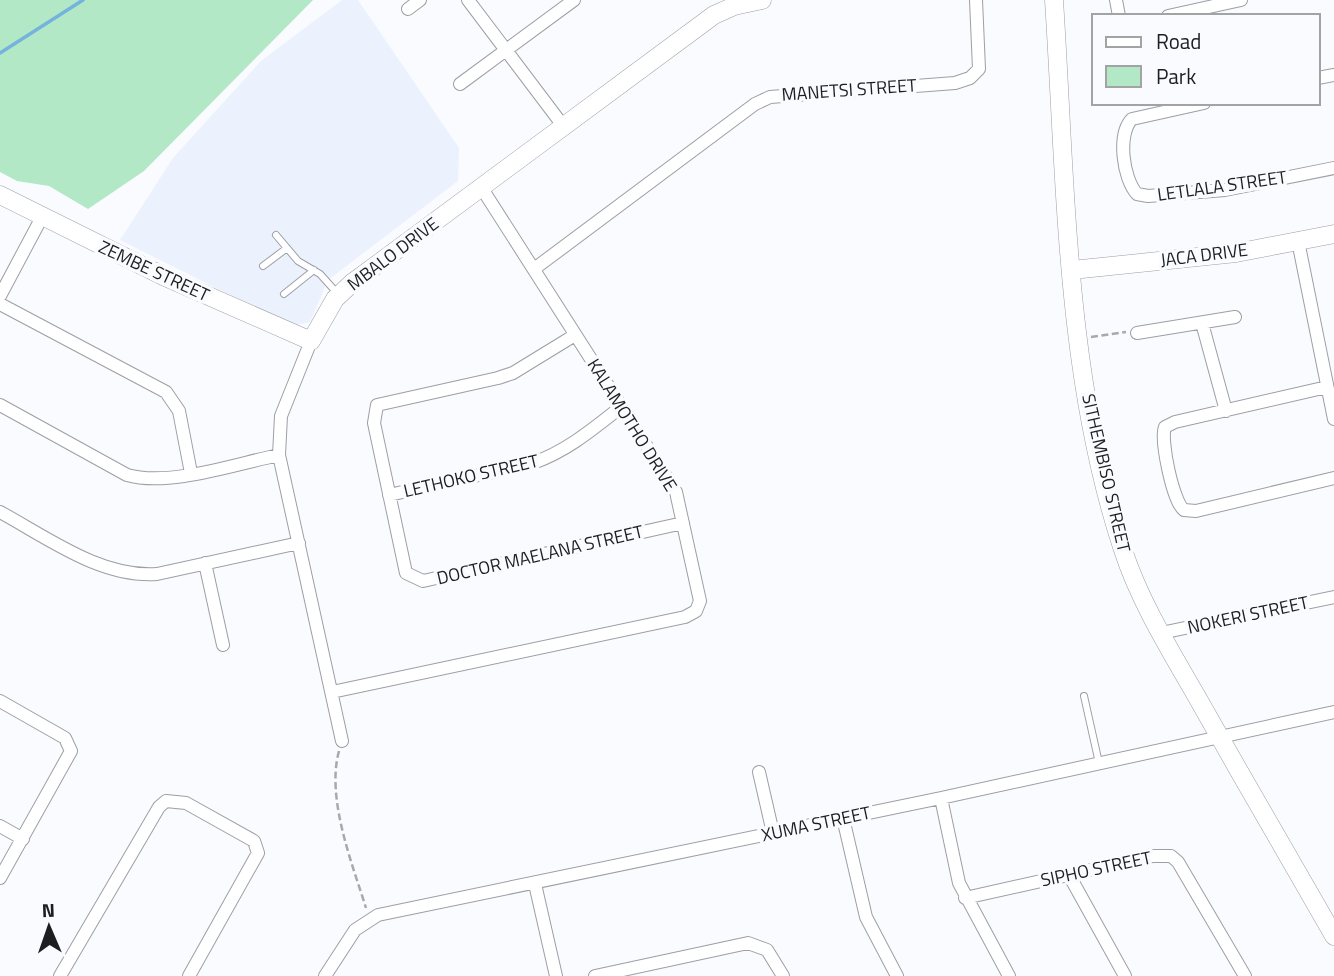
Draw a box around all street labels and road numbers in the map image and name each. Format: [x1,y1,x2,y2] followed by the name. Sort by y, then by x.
[781,71,918,108] street label: MANETSI STREET
[1155,163,1289,208] street label: LETLALA STREET
[341,210,444,297] street label: MBALO DRIVE
[94,233,215,308] street label: ZEMBE STREET
[1159,236,1249,273] street label: JACA DRIVE
[581,353,684,496] street label: KALAMOTHO DRIVE
[1075,391,1138,555] street label: SITHEMBISO STREET
[401,447,541,504] street label: LETHOKO STREET
[434,518,646,591] street label: DOCTOR MAELANA STREET
[1185,588,1312,641] street label: NOKERI STREET
[759,799,874,848] street label: XUMA STREET
[1038,843,1154,893] street label: SIPHO STREET

